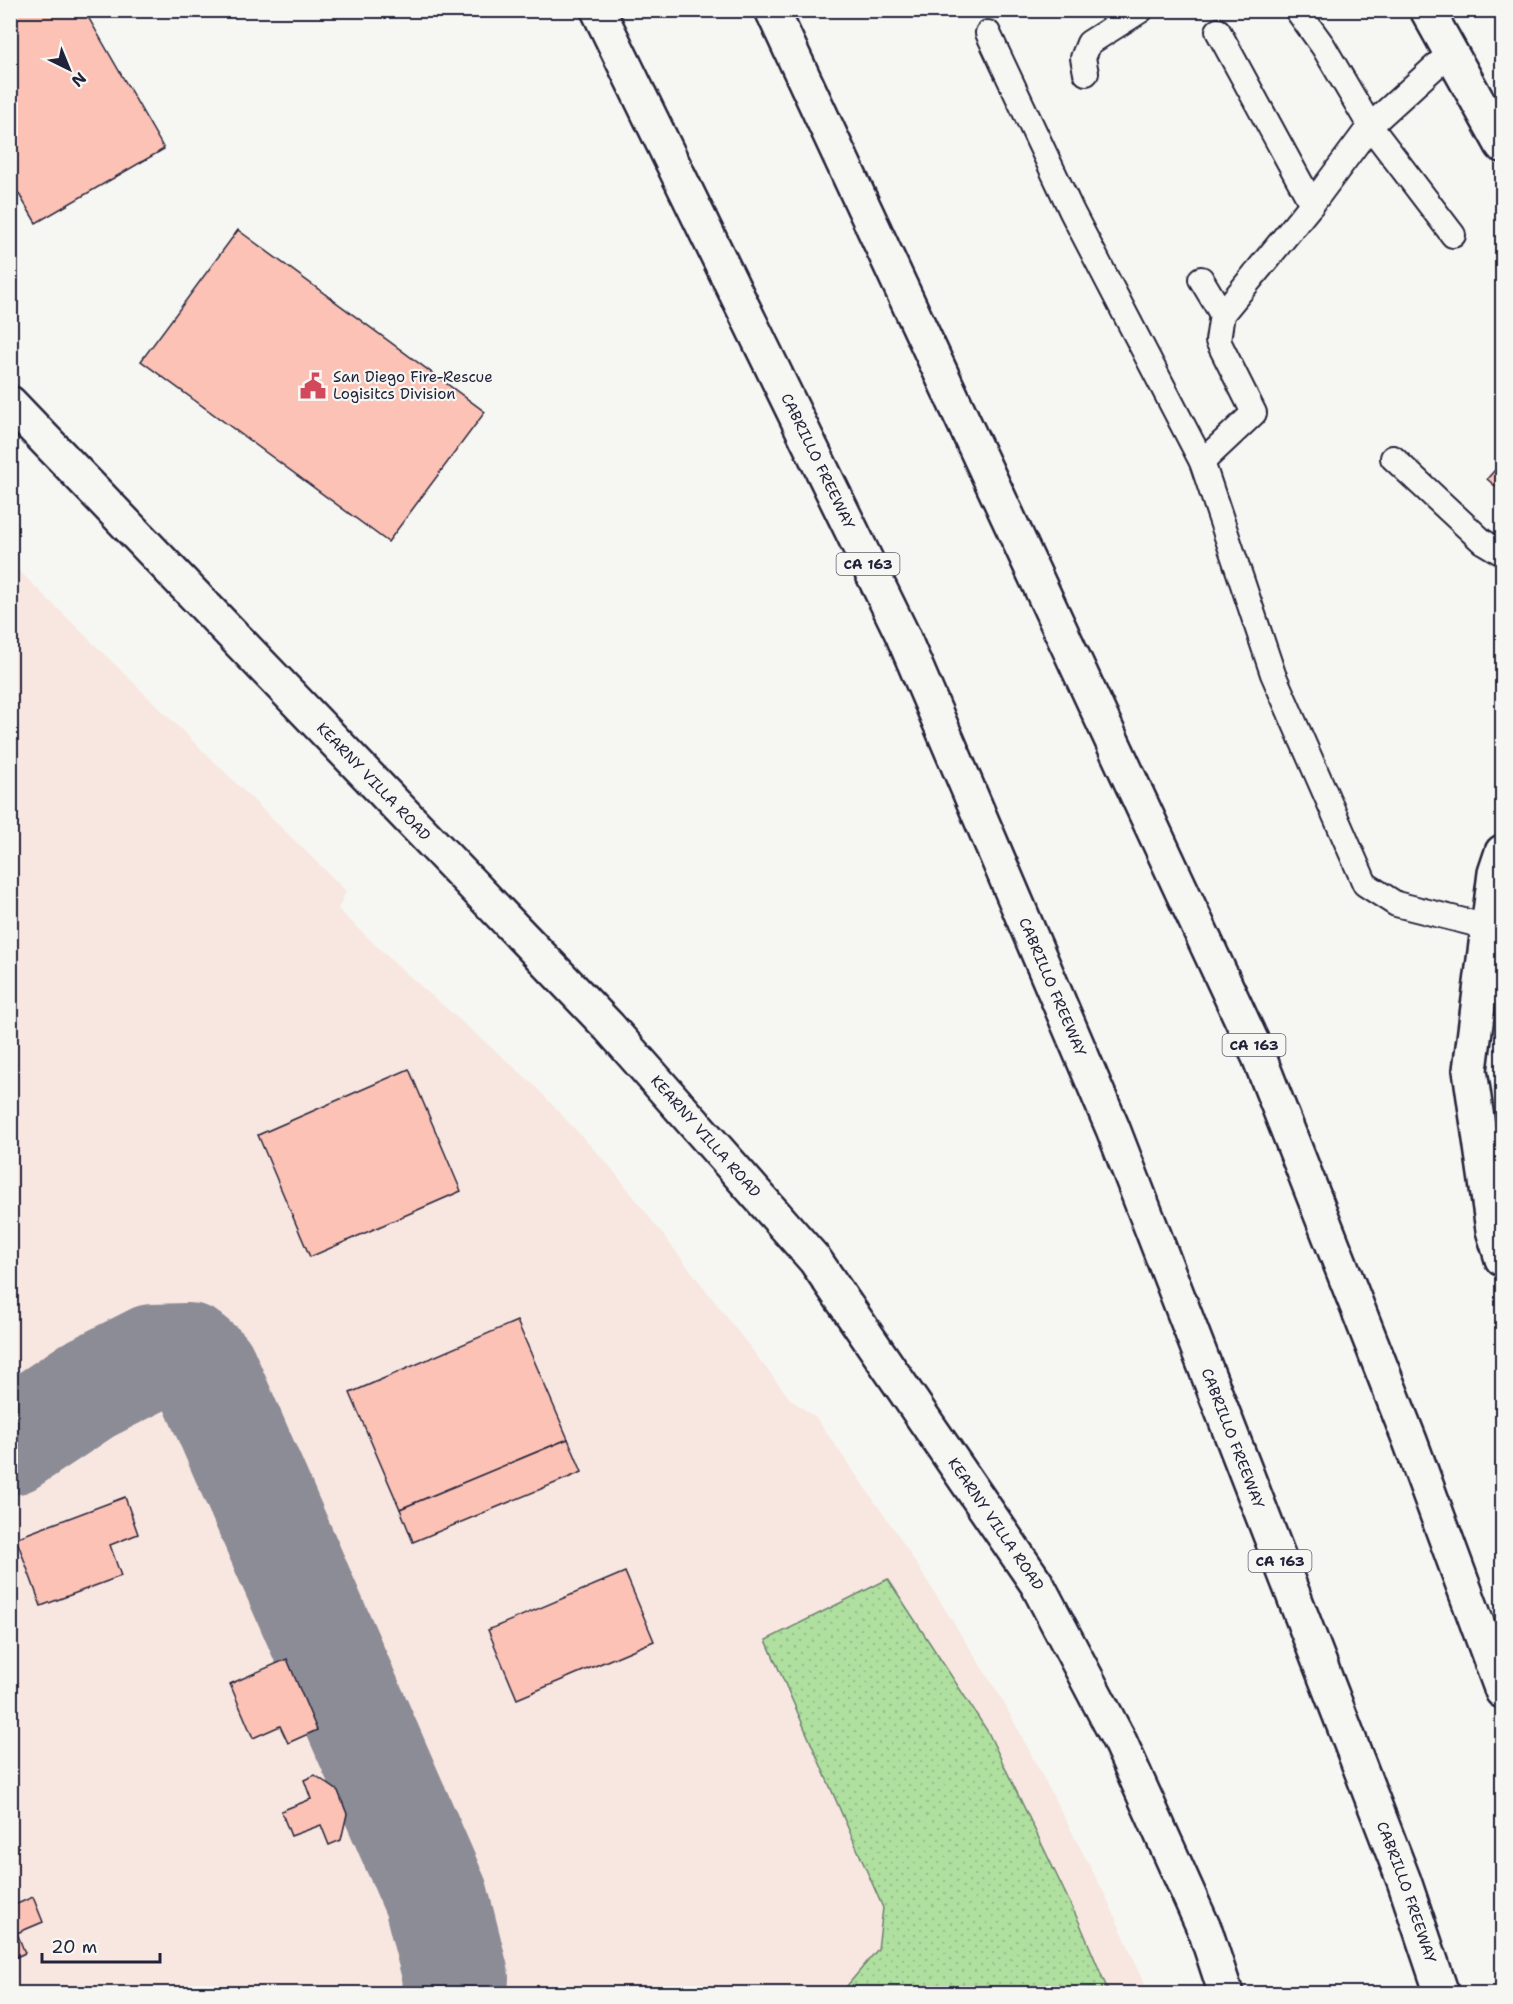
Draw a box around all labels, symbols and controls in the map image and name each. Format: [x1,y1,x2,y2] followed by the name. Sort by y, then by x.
[39,39,99,99] north arrow
[67,68,91,92] text: N
[333,367,493,404] place label: San Diego Fire-Rescue Logisitcs Division
[298,371,328,401] public building icon: San Diego Fire-Rescue Logisitcs Division
[776,390,859,533] street label: CABRILLO FREEWAY
[836,553,900,575] road number: CA 163
[312,718,435,845] street label: KEARNY VILLA ROAD
[1014,915,1091,1060] street label: CABRILLO FREEWAY
[1222,1034,1286,1056] road number: CA 163
[646,1071,765,1202] street label: KEARNY VILLA ROAD
[1197,1365,1269,1512] street label: CABRILLO FREEWAY
[943,1454,1048,1594] street label: KEARNY VILLA ROAD
[1248,1550,1312,1572] road number: CA 163
[1372,1819,1441,1966] street label: CABRILLO FREEWAY
[42,1926,160,1964] scale bar
[51,1935,97,1959] text: 20 m

